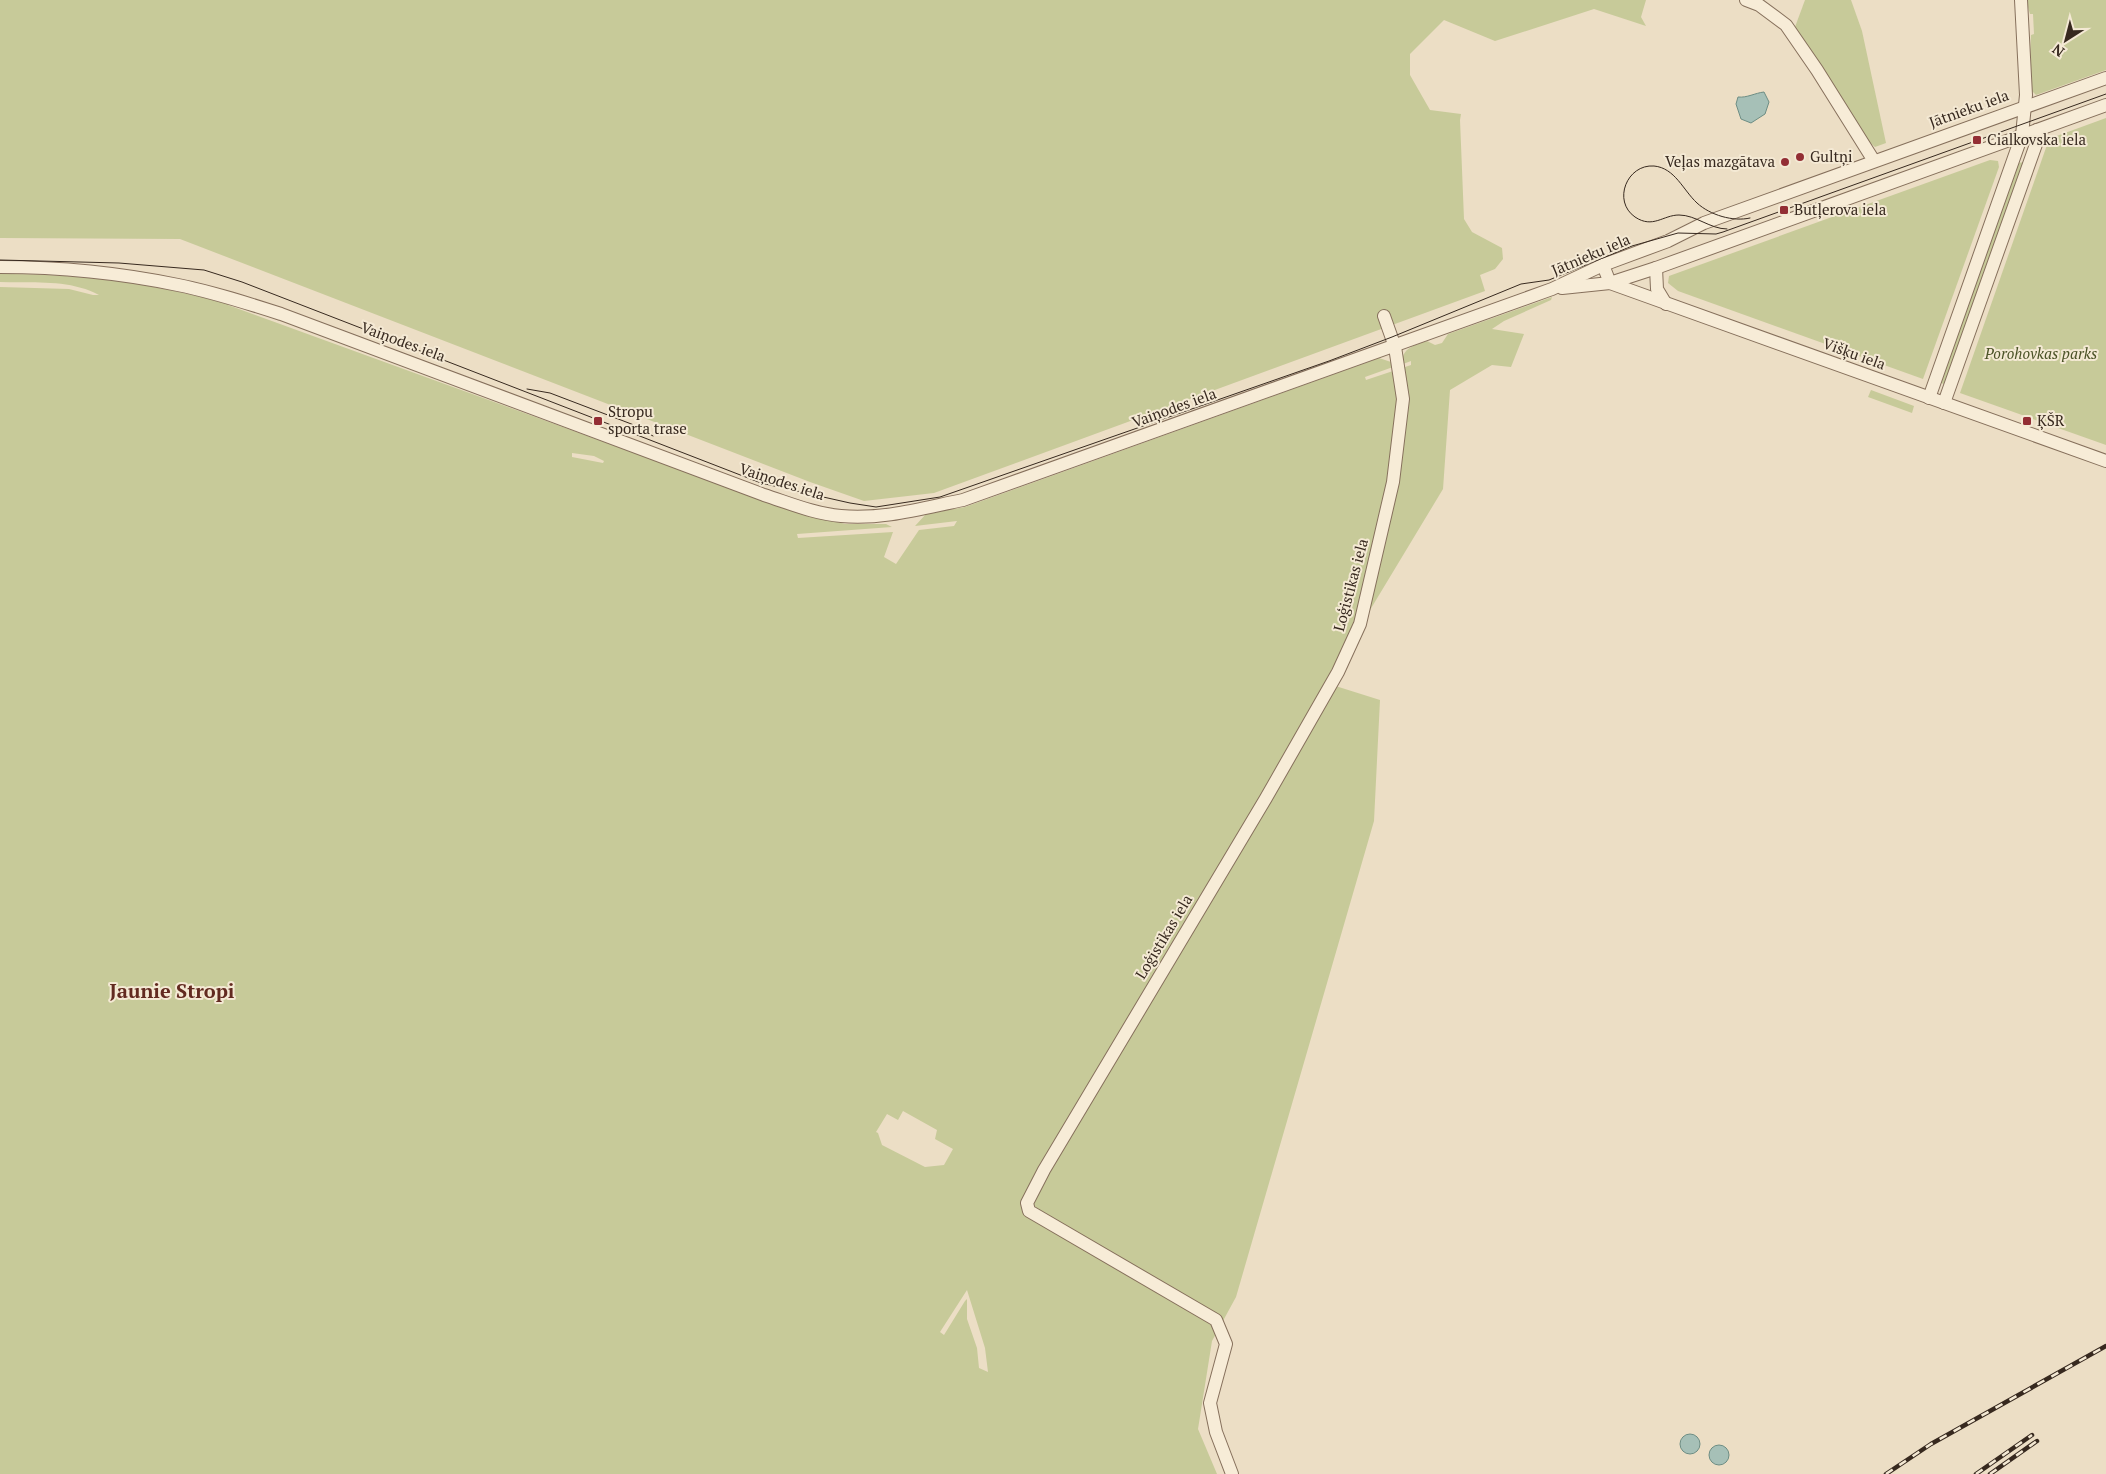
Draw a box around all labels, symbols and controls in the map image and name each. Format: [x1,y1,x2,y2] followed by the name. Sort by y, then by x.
[2041,15,2091,65] north arrow
[2048,40,2068,62] text: N
[1926,84,2012,132] street label: Jātnieku iela
[1987,129,2086,149] place label: Cialkovska iela
[1971,134,1983,146] marker: Cialkovska iela
[1810,146,1852,166] place label: Gultņi
[1665,151,1775,171] place label: Veļas mazgātava
[1794,151,1806,163] marker: Gultņi
[1779,156,1791,168] marker: Veļas mazgātava
[1794,199,1887,219] place label: Butļerova iela
[1778,204,1790,216] marker: Butļerova iela
[1548,228,1633,280] street label: Jātnieku iela
[358,317,449,366] street label: Vaiņodes iela
[1820,332,1889,374] street label: Višķu iela
[1984,343,2097,363] park label: Porohovkas parks
[1129,382,1219,432] street label: Vaiņodes iela
[608,401,687,438] place label: Stropu sporta trase
[2037,410,2065,431] place label: ĶŠR
[592,415,604,427] marker: Stropu sporta trase
[2021,415,2033,427] marker: ĶŠR
[737,458,828,504] street label: Vaiņodes iela
[1328,536,1372,633] street label: Loģistikas iela
[1130,890,1196,982] street label: Loģistikas iela
[110,977,235,1004] district label: Jaunie Stropi

